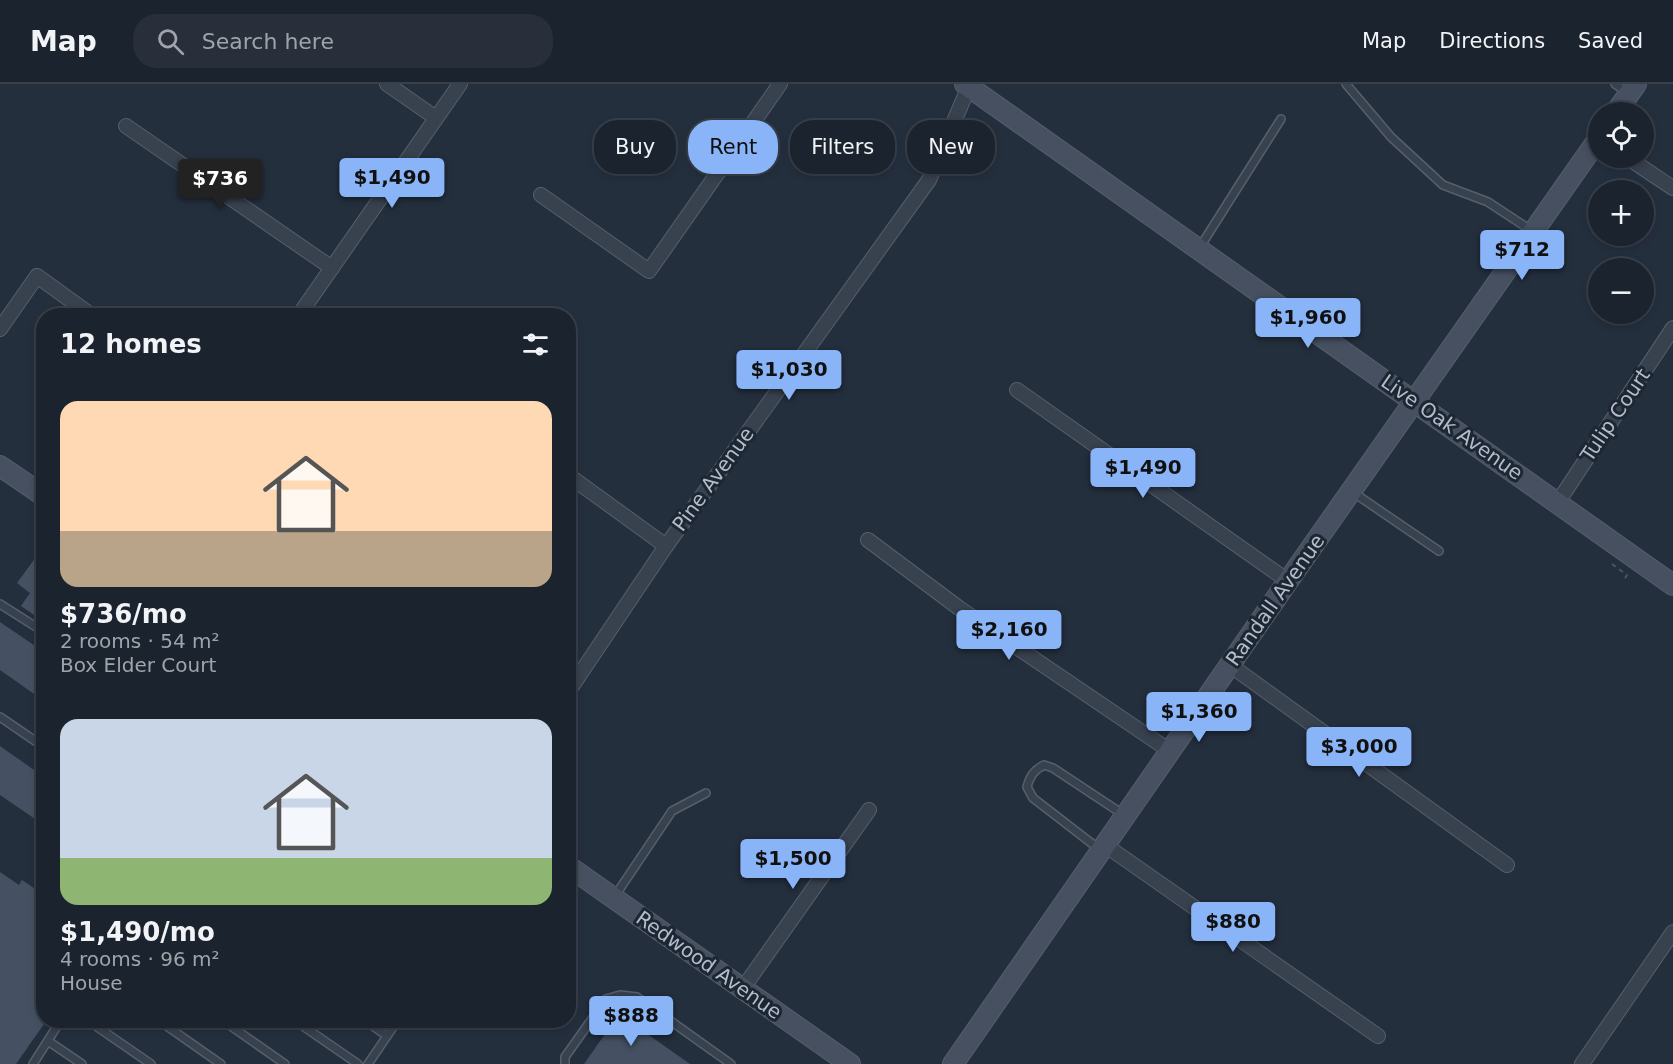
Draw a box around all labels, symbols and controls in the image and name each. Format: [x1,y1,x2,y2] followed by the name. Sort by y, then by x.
[133,14,553,68] search box
[30,25,97,58] text: Map
[154,25,187,58] icon: search
[202,29,334,54] text: Search here
[1362,29,1406,53] text: Map
[1439,29,1545,53] text: Directions
[1578,29,1643,53] text: Saved
[1588,102,1654,324] map controls
[1588,102,1654,168] button: locate
[594,120,676,174] chip: Buy
[688,120,778,174] chip: Rent
[790,120,895,174] chip: Filters
[907,120,995,174] chip: New
[343,158,441,209] pin: $1,490
[184,159,256,210] pin: $736
[353,165,431,189] text: $1,490
[192,166,248,190] text: $736
[1588,180,1654,246] button: +
[1486,230,1558,281] pin: $712
[1494,237,1550,261] text: $712
[1588,258,1654,324] button: −
[1259,298,1357,349] pin: $1,960
[1269,305,1347,329] text: $1,960
[519,328,552,361] icon: filters
[60,329,202,359] text: 12 homes
[740,350,838,401] pin: $1,030
[750,357,828,381] text: $1,030
[1575,364,1655,467] street label: Tulip Court
[1377,369,1527,485] street label: Live Oak Avenue
[667,422,759,536] street label: Pine Avenue
[252,440,360,548] icon: home
[1094,448,1192,499] pin: $1,490
[1104,455,1182,479] text: $1,490
[1221,530,1329,670] street label: Randall Avenue
[60,599,187,629] text: $736/mo
[960,610,1058,661] pin: $2,160
[970,617,1048,641] text: $2,160
[60,629,220,653] text: 2 rooms · 54 m²
[60,653,216,677] text: Box Elder Court
[1150,692,1248,743] pin: $1,360
[1160,699,1238,723] text: $1,360
[1310,727,1408,778] pin: $3,000
[1320,734,1398,758] text: $3,000
[252,758,360,866] icon: home
[744,839,842,890] pin: $1,500
[754,846,832,870] text: $1,500
[1197,902,1269,953] pin: $880
[632,906,786,1024] street label: Redwood Avenue
[1205,909,1261,933] text: $880
[60,917,215,947] text: $1,490/mo
[60,947,220,971] text: 4 rooms · 96 m²
[60,971,123,995] text: House
[595,996,667,1047] pin: $888
[603,1003,659,1027] text: $888

